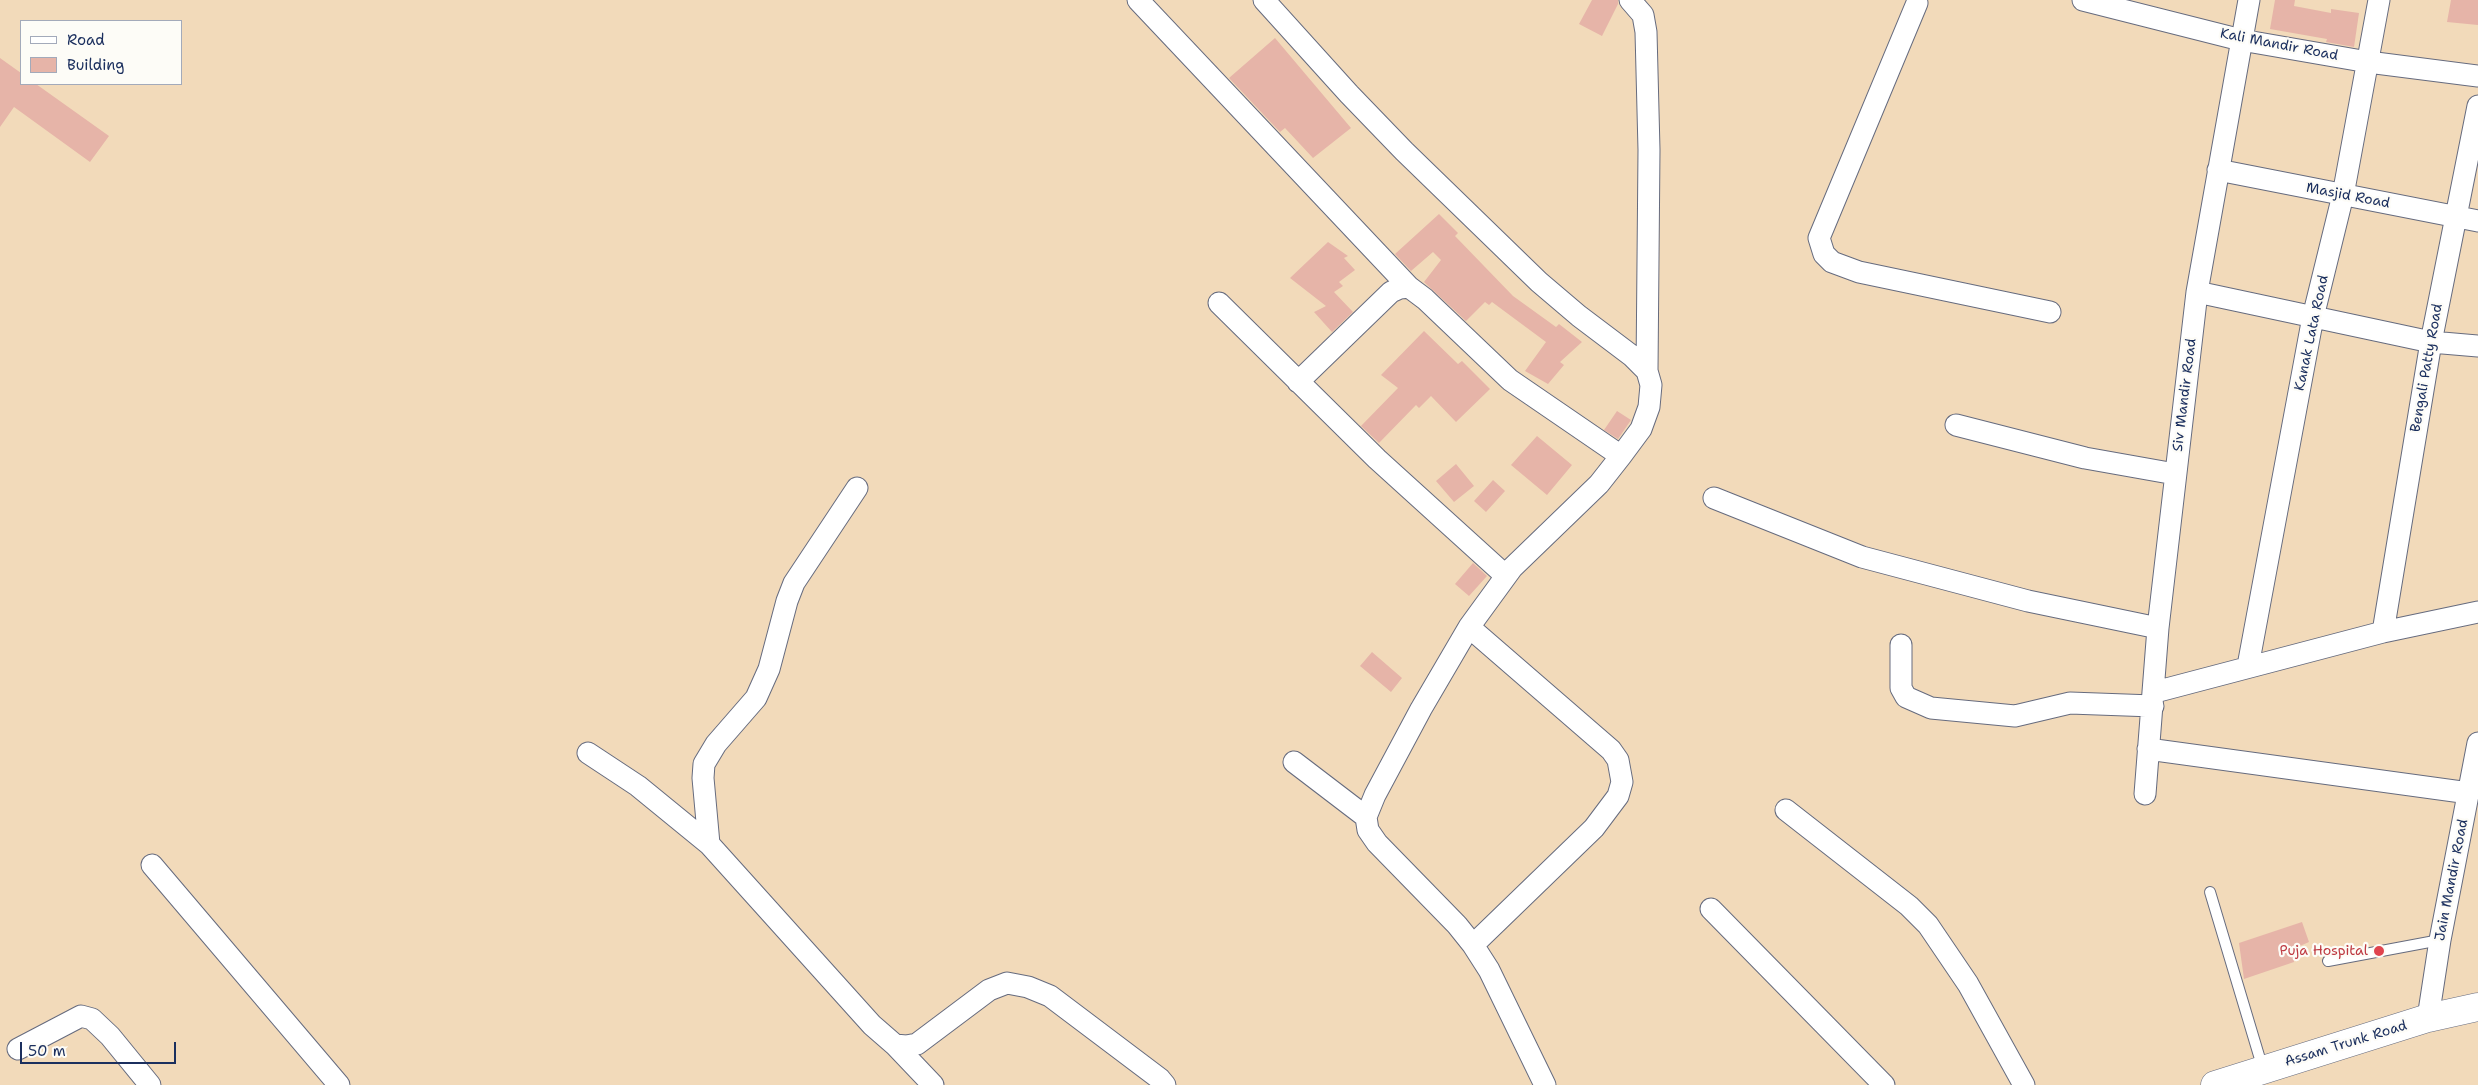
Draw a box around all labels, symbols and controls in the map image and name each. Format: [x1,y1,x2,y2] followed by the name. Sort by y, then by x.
[20,20,182,85] legend
[2219,25,2339,65] street label: Kali Mandir Road
[67,30,105,50] text: Road
[67,55,124,75] text: Building
[2305,180,2391,212] street label: Masjid Road
[2292,274,2332,392] street label: Kanak Lata Road
[2407,302,2447,434] street label: Bengali Patty Road
[2170,338,2200,452] street label: Siv Mandir Road
[2432,818,2472,942] street label: Jain Mandir Road
[2280,943,2368,959] place label: Puja Hospital
[2372,944,2386,958] marker: Puja Hospital
[2283,1017,2409,1071] street label: Assam Trunk Road
[22,1032,179,1064] scale bar
[28,1041,66,1061] text: 50 m

